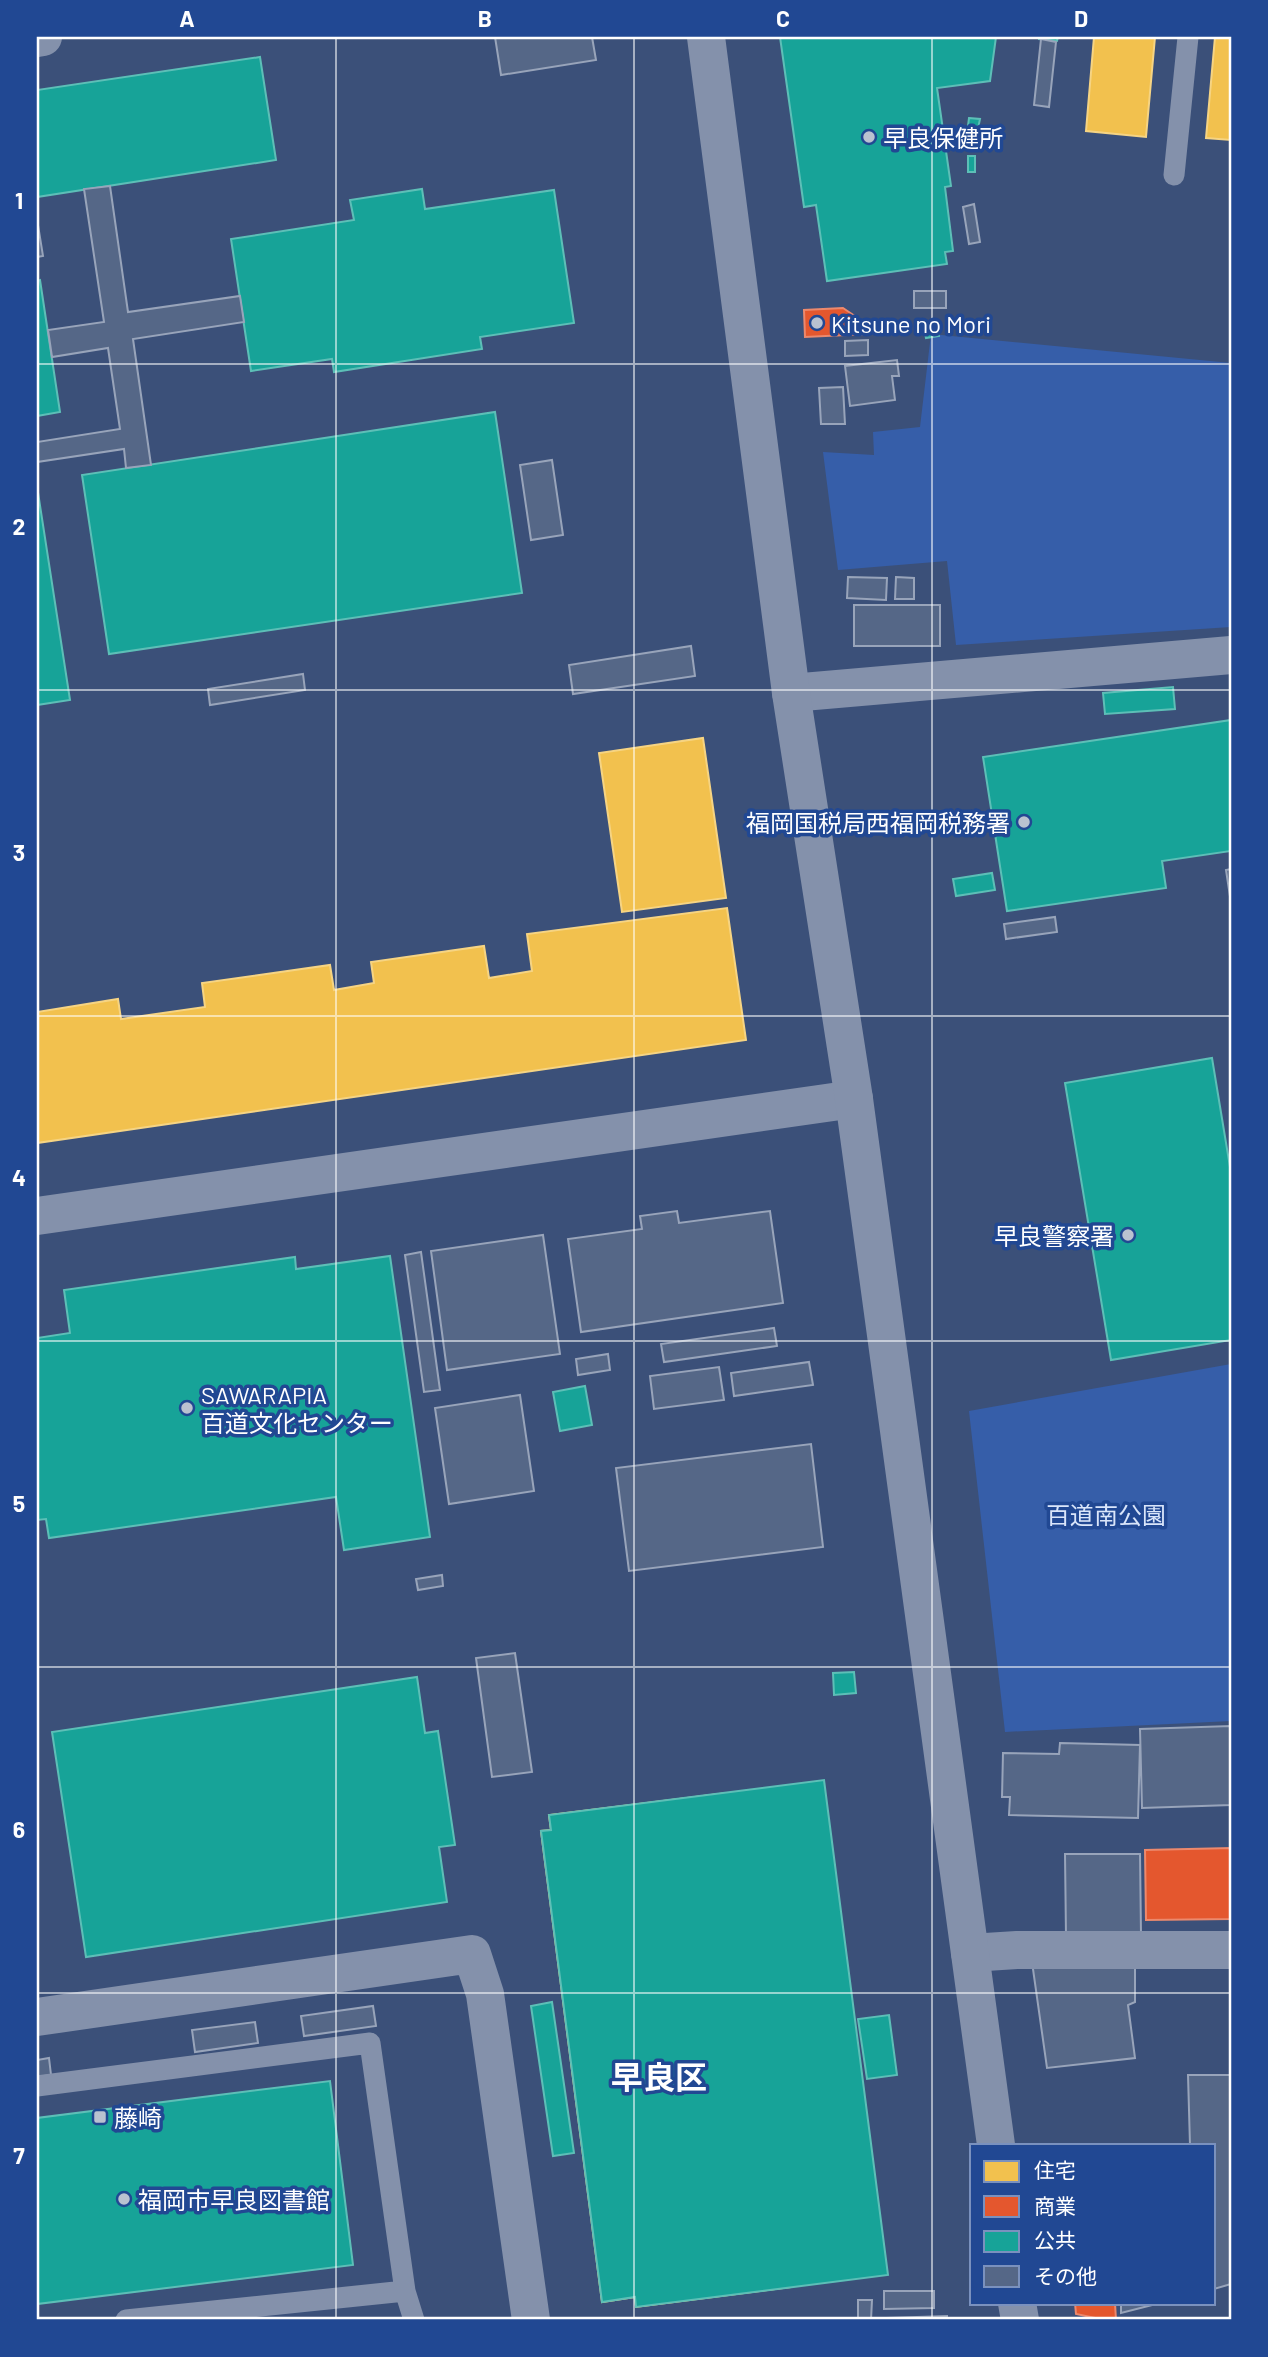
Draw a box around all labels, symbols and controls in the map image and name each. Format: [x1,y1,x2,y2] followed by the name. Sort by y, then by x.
[179,4,195,32] text: A
[478,4,492,32] text: B
[776,4,790,32] text: C
[1074,4,1088,32] text: D
[883,123,1003,152] place label: 早良保健所
[861,129,877,145] marker: 早良保健所
[15,186,23,214] text: 1
[831,309,991,338] place label: Kitsune no Mori
[809,315,825,331] marker: Kitsune no Mori
[13,512,25,540] text: 2
[746,808,1010,837] place label: 福岡国税局西福岡税務署
[1016,814,1032,830] marker: 福岡国税局西福岡税務署
[13,838,25,866] text: 3
[12,1163,26,1191] text: 4
[994,1221,1114,1250] place label: 早良警察署
[1120,1227,1136,1243] marker: 早良警察署
[201,1380,393,1437] place label: SAWARAPIA 百道文化センター
[179,1400,195,1416] marker: SAWARAPIA 百道文化センター
[13,1489,25,1517] text: 5
[1046,1500,1166,1529] park label: 百道南公園
[13,1815,25,1843] text: 6
[611,2057,707,2095] district label: 早良区
[114,2103,162,2132] place label: 藤崎
[92,2109,108,2125] marker: 藤崎
[13,2141,25,2169] text: 7
[970,2144,1216,2304] legend
[1034,2157,1076,2182] text: 住宅
[138,2185,330,2214] place label: 福岡市早良図書館
[116,2191,132,2207] marker: 福岡市早良図書館
[1034,2193,1076,2218] text: 商業
[1034,2227,1076,2252] text: 公共
[1034,2263,1097,2288] text: その他

